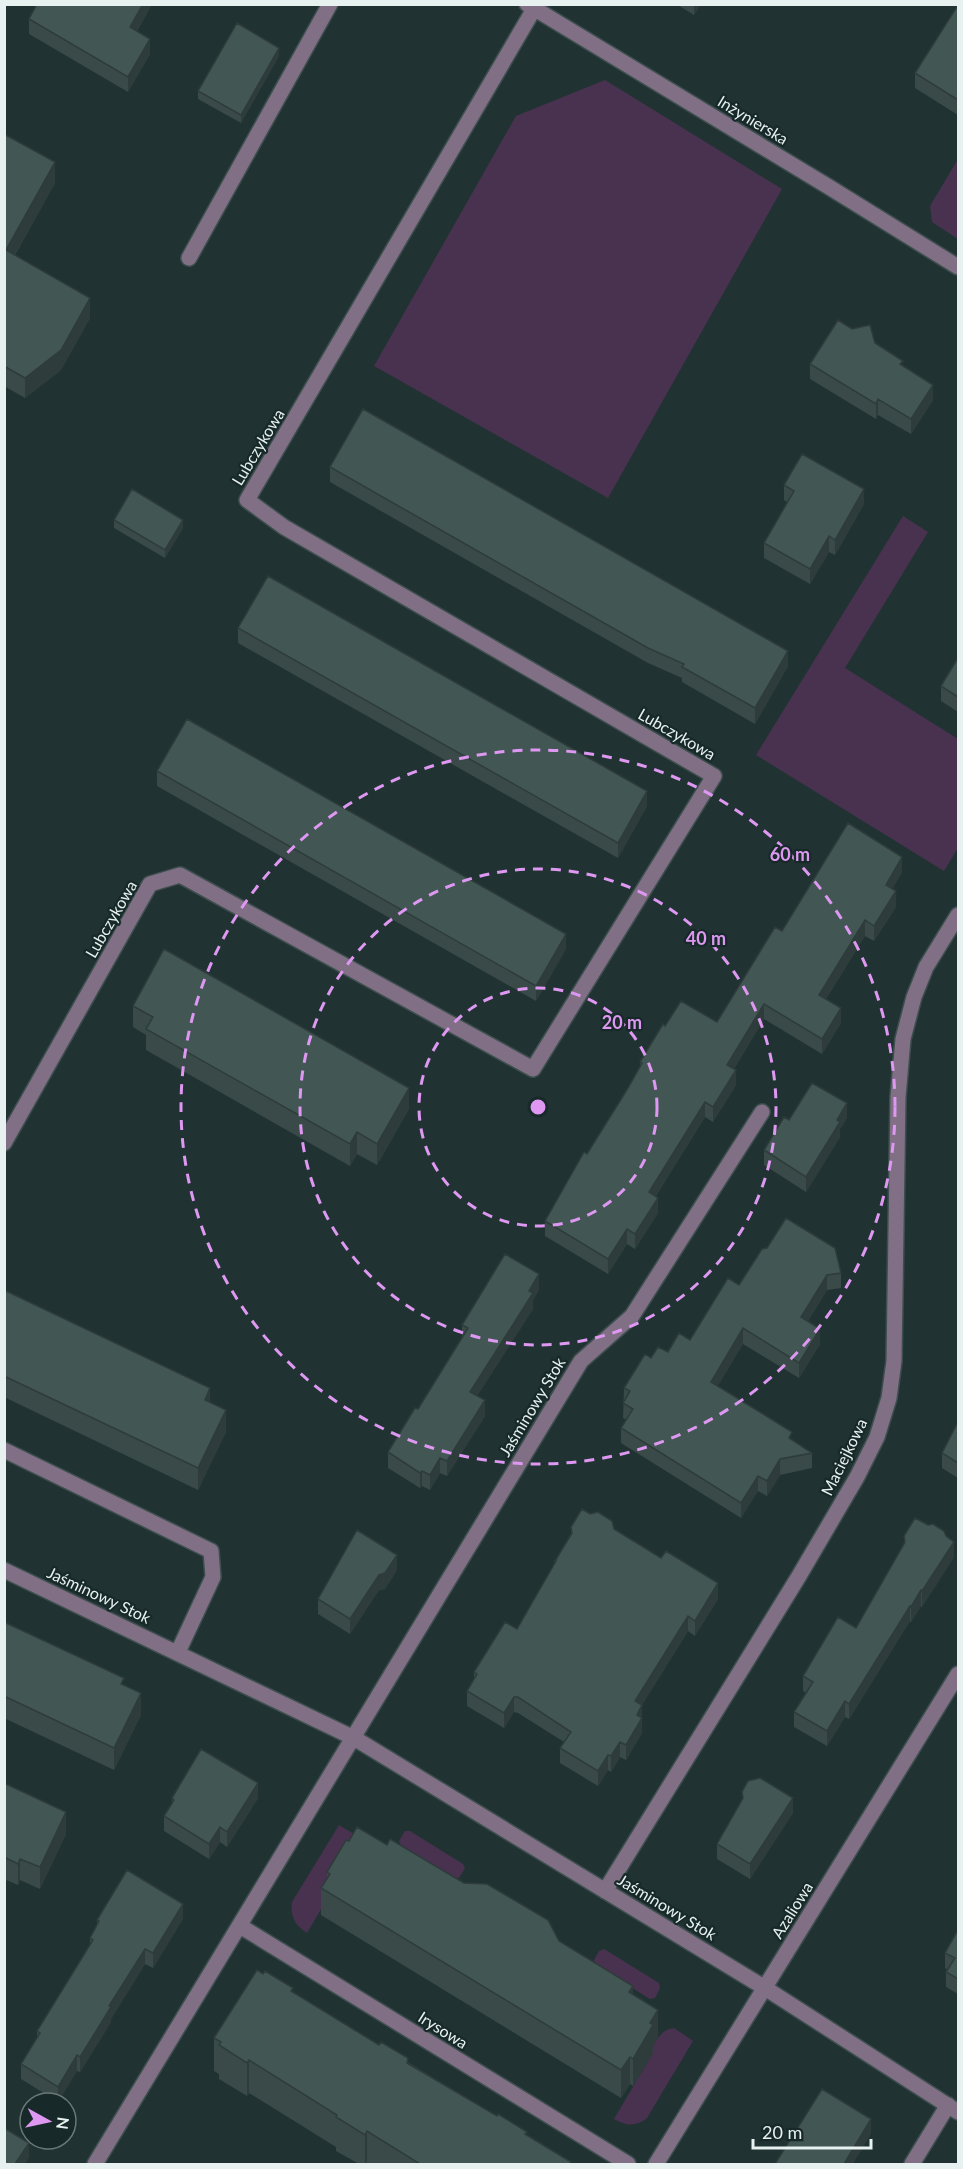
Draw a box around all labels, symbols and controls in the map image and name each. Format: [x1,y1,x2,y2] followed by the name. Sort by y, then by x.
[715,91,792,148] street label: Inżynierska
[227,405,288,488] street label: Lubczykowa
[635,704,719,763] street label: Lubczykowa
[770,843,810,865] text: 60 m
[81,877,140,961] street label: Lubczykowa
[686,927,726,949] text: 40 m
[602,1011,642,1033] text: 20 m
[528,1097,548,1117] centre of rings
[495,1353,569,1460] street label: Jaśminowy Stok
[817,1415,870,1498] street label: Maciejkowa
[44,1562,155,1627] street label: Jaśminowy Stok
[614,1870,721,1944] street label: Jaśminowy Stok
[767,1878,816,1941] street label: Azaliowa
[415,2007,471,2052] street label: Irysowa
[18,2091,78,2151] north arrow
[753,2112,872,2150] scale bar
[53,2116,74,2131] text: N
[762,2121,802,2143] text: 20 m

